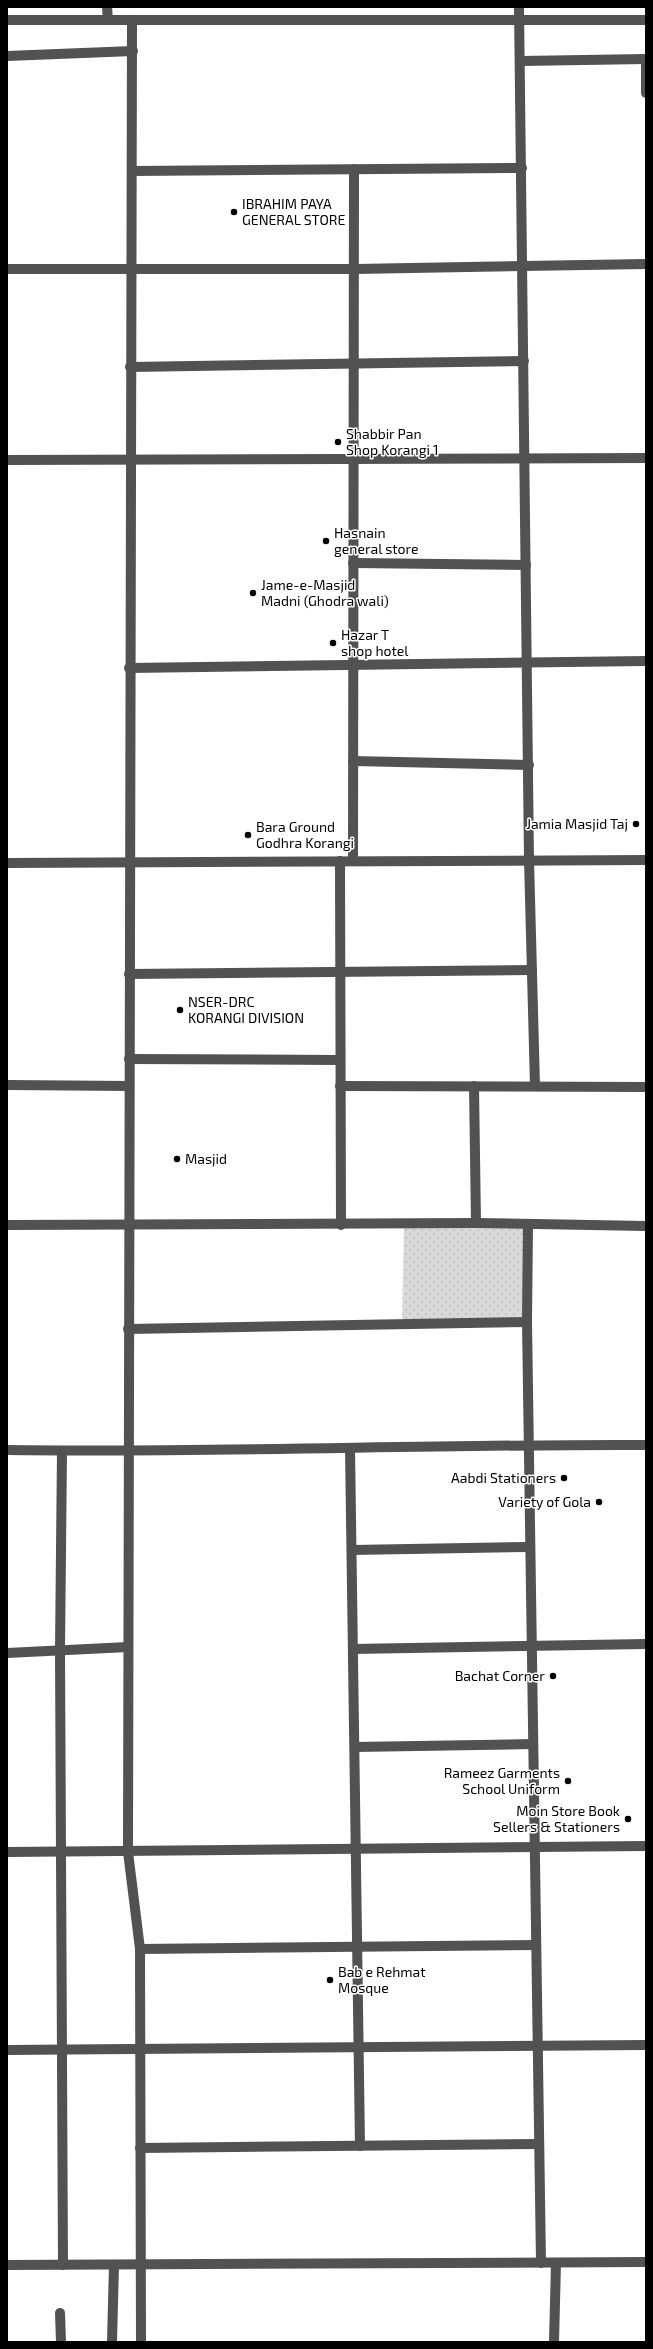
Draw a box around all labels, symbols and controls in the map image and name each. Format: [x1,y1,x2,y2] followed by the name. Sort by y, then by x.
[242,195,345,228] place label: IBRAHIM PAYA GENERAL STORE
[229,207,239,217] marker: IBRAHIM PAYA GENERAL STORE
[346,425,439,458] place label: Shabbir Pan Shop Korangi 1
[333,437,343,447] marker: Shabbir Pan Shop Korangi 1
[334,524,419,557] place label: Hasnain general store
[321,536,331,546] marker: Hasnain general store
[261,576,389,609] place label: Jame-e-Masjid Madni (Ghodra wali)
[248,588,258,598] marker: Jame-e-Masjid Madni (Ghodra wali)
[341,626,409,659] place label: Hazar T shop hotel
[328,638,338,648] marker: Hazar T shop hotel
[526,815,628,832] place label: Jamia Masjid Taj
[256,818,354,851] place label: Bara Ground Godhra Korangi
[631,819,641,829] marker: Jamia Masjid Taj
[243,830,253,840] marker: Bara Ground Godhra Korangi
[188,993,304,1026] place label: NSER-DRC KORANGI DIVISION
[175,1005,185,1015] marker: NSER-DRC KORANGI DIVISION
[185,1150,227,1167] place label: Masjid
[172,1154,182,1164] marker: Masjid
[451,1469,556,1486] place label: Aabdi Stationers
[559,1473,569,1483] marker: Aabdi Stationers
[498,1493,591,1510] place label: Variety of Gola
[594,1497,604,1507] marker: Variety of Gola
[455,1667,545,1684] place label: Bachat Corner
[548,1671,558,1681] marker: Bachat Corner
[444,1764,560,1797] place label: Rameez Garments School Uniform
[563,1776,573,1786] marker: Rameez Garments School Uniform
[493,1802,620,1835] place label: Moin Store Book Sellers & Stationers
[623,1814,633,1824] marker: Moin Store Book Sellers & Stationers
[338,1963,426,1996] place label: Bab e Rehmat Mosque
[325,1975,335,1985] marker: Bab e Rehmat Mosque

